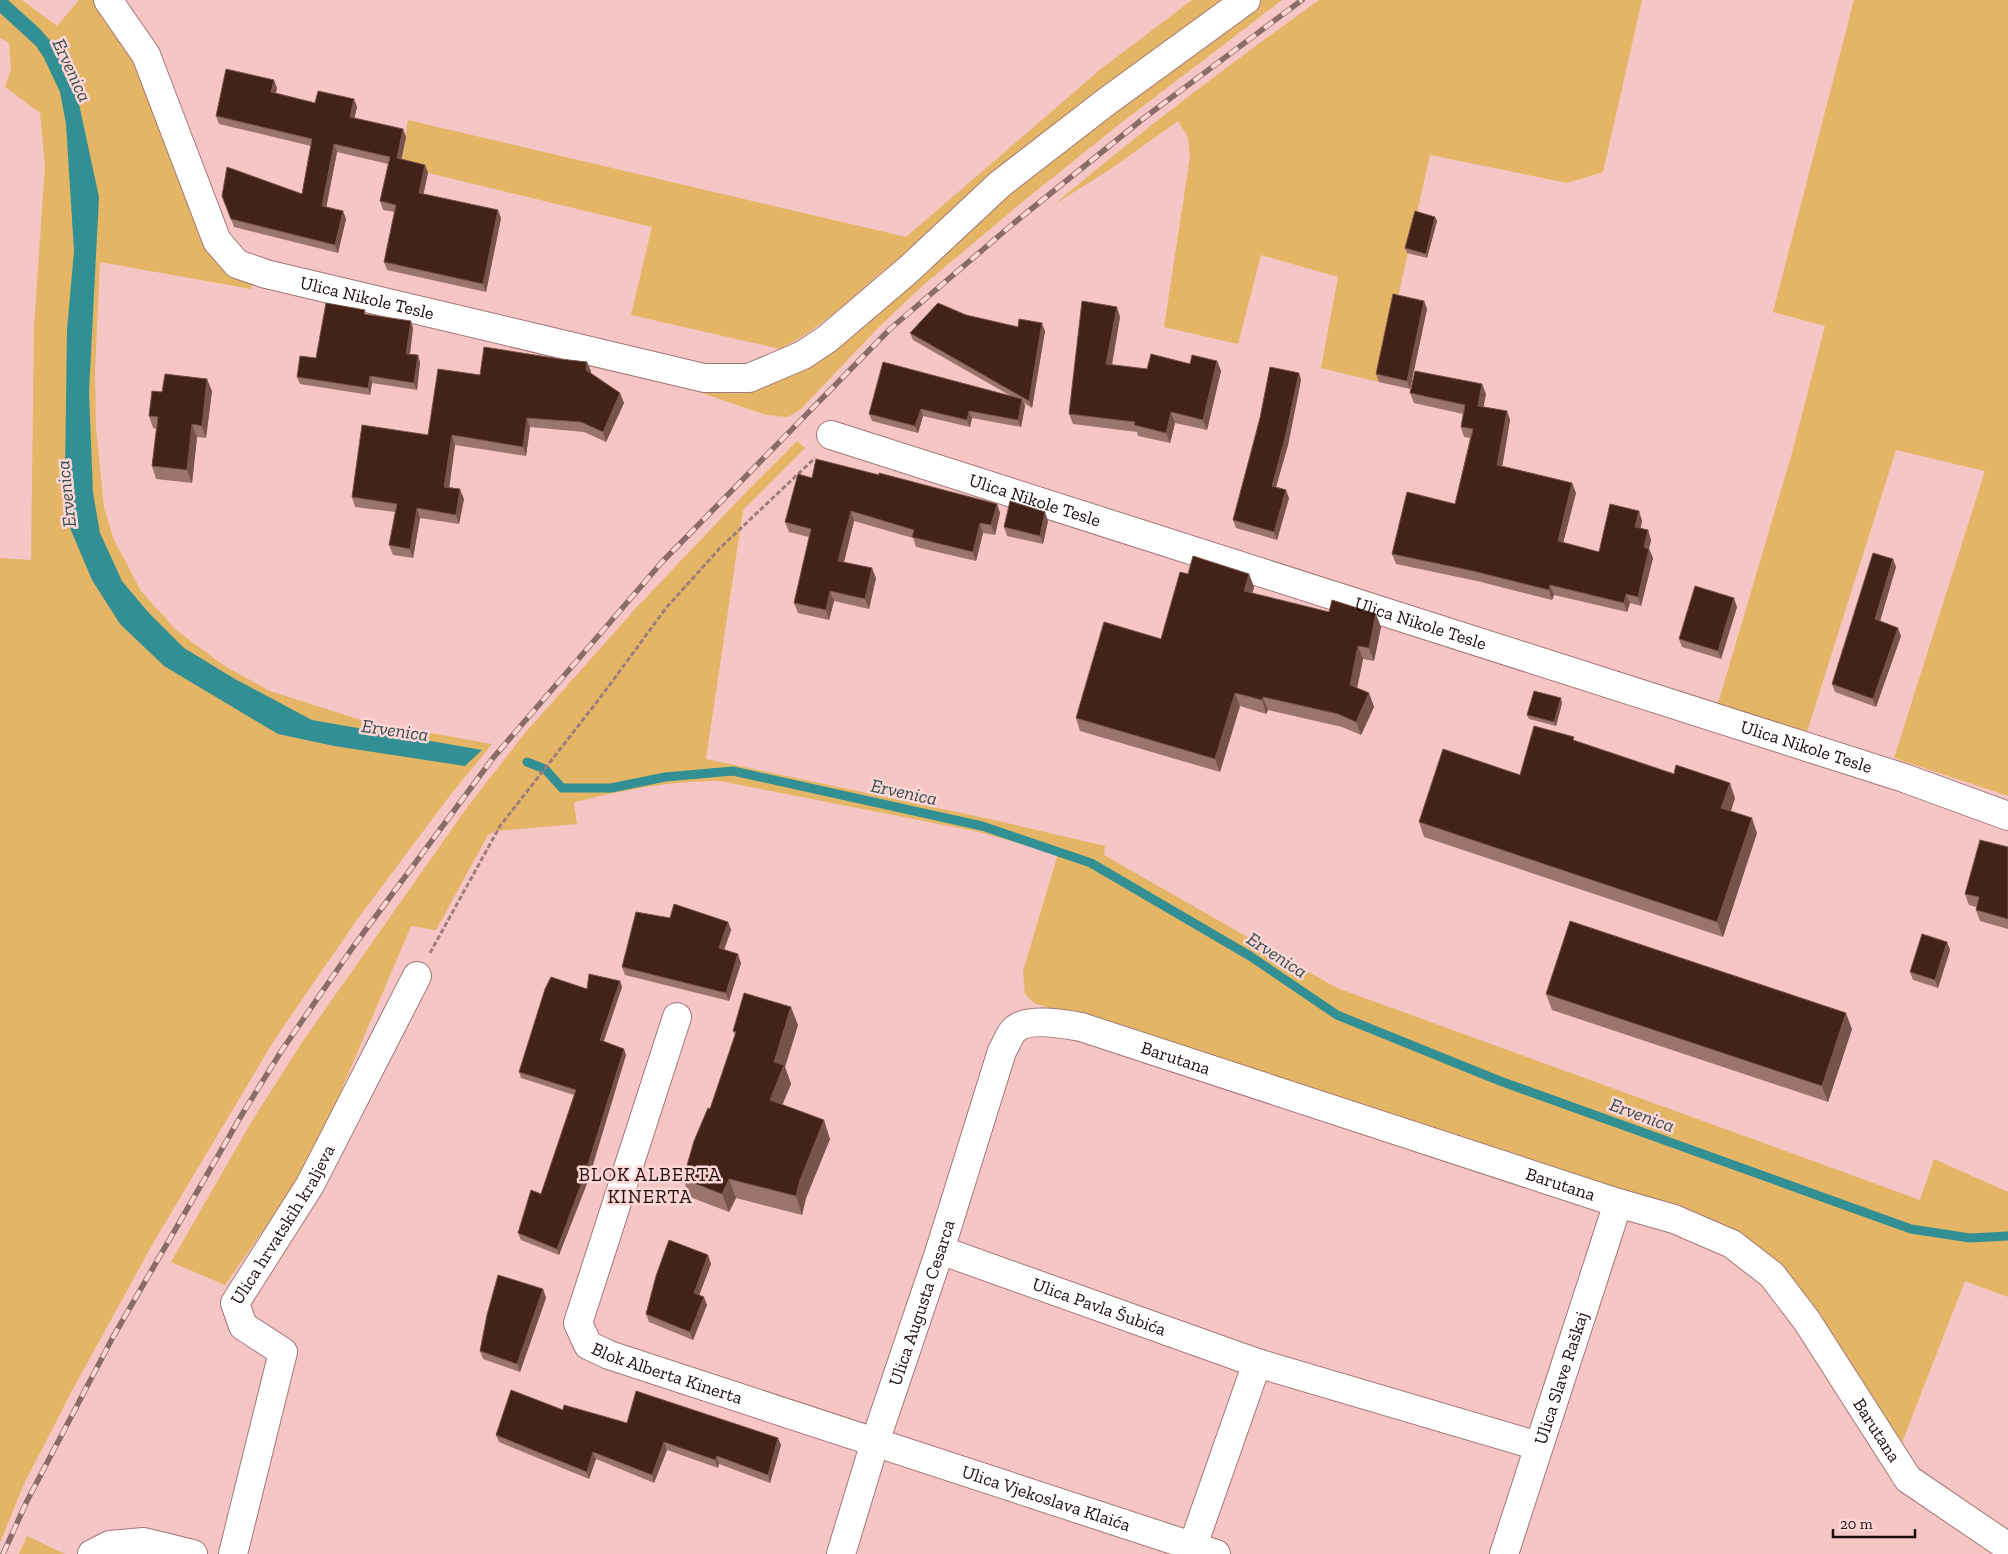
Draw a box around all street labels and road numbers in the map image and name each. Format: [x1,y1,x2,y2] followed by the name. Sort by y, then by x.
[298,271,436,325] street label: Ulica Nikole Tesle
[966,469,1103,531] street label: Ulica Nikole Tesle
[1352,592,1489,655] street label: Ulica Nikole Tesle
[1738,715,1875,778] street label: Ulica Nikole Tesle
[1138,1036,1213,1080] street label: Barutana
[226,1141,340,1309] street label: Ulica hrvatskih kraljeva
[1523,1163,1598,1206] street label: Barutana
[884,1217,960,1388] street label: Ulica Augusta Cesarca
[1029,1273,1169,1341] street label: Ulica Pavla Šubića
[1529,1309,1593,1447] street label: Ulica Slave Raškaj
[588,1337,746,1409] street label: Blok Alberta Kinerta
[1848,1394,1906,1467] street label: Barutana
[959,1460,1133,1536] street label: Ulica Vjekoslava Klaića

